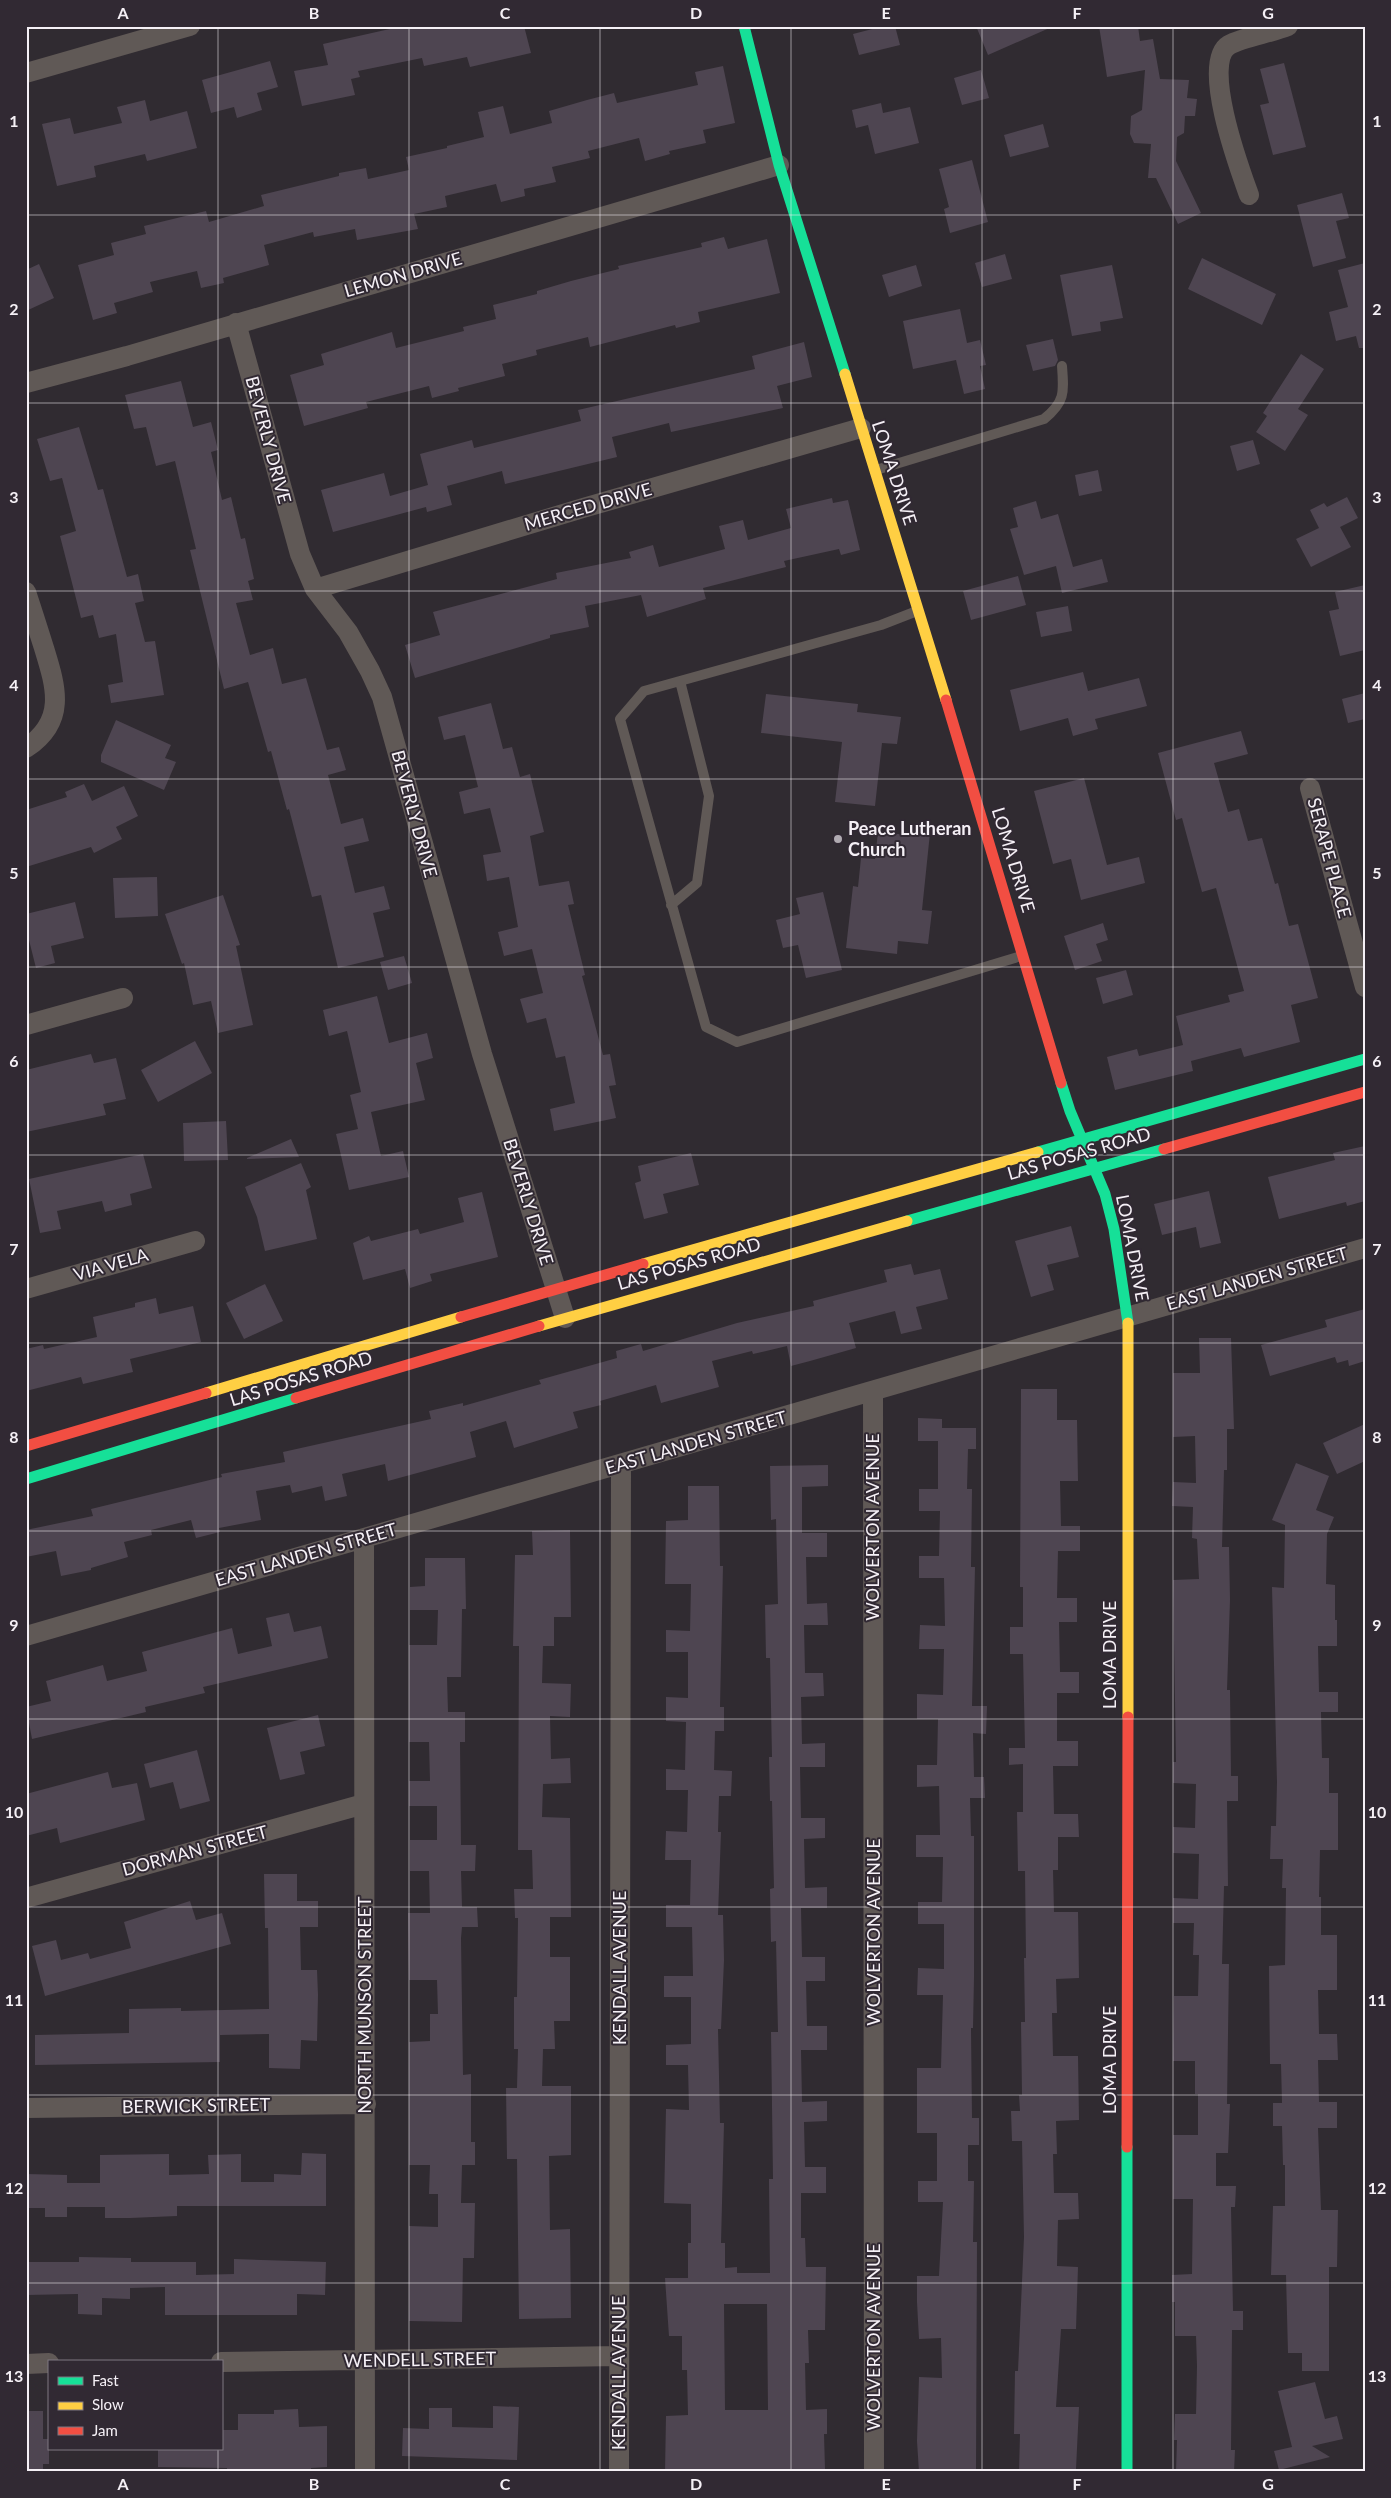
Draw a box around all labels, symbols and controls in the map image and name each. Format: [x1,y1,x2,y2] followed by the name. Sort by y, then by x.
[116,3,129,22] text: A
[309,3,319,22] text: B
[500,3,511,22] text: C
[690,3,702,22] text: D
[881,3,891,22] text: E
[1072,3,1082,22] text: F
[1262,3,1274,22] text: G
[9,111,19,130] text: 1
[1372,111,1382,130] text: 1
[341,247,464,301] street label: LEMON DRIVE
[9,299,19,318] text: 2
[1372,299,1382,318] text: 2
[241,374,297,506] street label: BEVERLY DRIVE
[868,418,922,528] street label: LOMA DRIVE
[521,477,654,535] street label: MERCED DRIVE
[9,487,19,506] text: 3
[1372,487,1382,506] text: 3
[9,675,19,694] text: 4
[1372,675,1382,694] text: 4
[387,748,443,880] street label: BEVERLY DRIVE
[1303,795,1357,920] street label: SERAPE PLACE
[988,805,1040,915] street label: LOMA DRIVE
[848,817,971,860] place label: Peace Lutheran Church
[832,833,844,845] marker: Peace Lutheran Church
[9,863,19,882] text: 5
[1372,863,1382,882] text: 5
[9,1051,19,1070] text: 6
[1372,1051,1382,1070] text: 6
[1004,1122,1153,1184] street label: LAS POSAS ROAD
[499,1136,559,1268] street label: BEVERLY DRIVE
[1112,1192,1154,1303] street label: LOMA DRIVE
[614,1232,763,1294] street label: LAS POSAS ROAD
[9,1239,19,1258] text: 7
[1372,1239,1382,1258] text: 7
[1163,1241,1350,1314] street label: EAST LANDEN STREET
[71,1243,151,1285] street label: VIA VELA
[227,1346,375,1410] street label: LAS POSAS ROAD
[602,1405,789,1478] street label: EAST LANDEN STREET
[9,1427,19,1446] text: 8
[1372,1427,1382,1446] text: 8
[861,1433,883,1621] street label: WOLVERTON AVENUE
[212,1517,399,1590] street label: EAST LANDEN STREET
[1098,1601,1120,1709] street label: LOMA DRIVE
[9,1615,19,1634] text: 9
[1372,1615,1382,1634] text: 9
[5,1802,23,1821] text: 10
[1368,1802,1386,1821] text: 10
[120,1820,270,1880] street label: DORMAN STREET
[862,1838,884,2026] street label: WOLVERTON AVENUE
[608,1891,630,2045] street label: KENDALL AVENUE
[353,1896,375,2114] street label: NORTH MUNSON STREET
[5,1990,23,2009] text: 11
[1368,1990,1386,2009] text: 11
[1098,2006,1120,2114] street label: LOMA DRIVE
[122,2093,271,2117] street label: BERWICK STREET
[5,2178,23,2197] text: 12
[1368,2178,1386,2197] text: 12
[862,2243,884,2431] street label: WOLVERTON AVENUE
[607,2296,629,2450] street label: KENDALL AVENUE
[344,2347,497,2371] street label: WENDELL STREET
[48,2360,222,2450] legend
[5,2366,23,2385] text: 13
[1368,2366,1386,2385] text: 13
[92,2371,119,2389] text: Fast
[92,2395,124,2413] text: Slow
[92,2421,118,2439] text: Jam
[116,2474,129,2493] text: A
[309,2474,319,2493] text: B
[500,2474,511,2493] text: C
[690,2474,702,2493] text: D
[881,2474,891,2493] text: E
[1072,2474,1082,2493] text: F
[1262,2474,1274,2493] text: G

